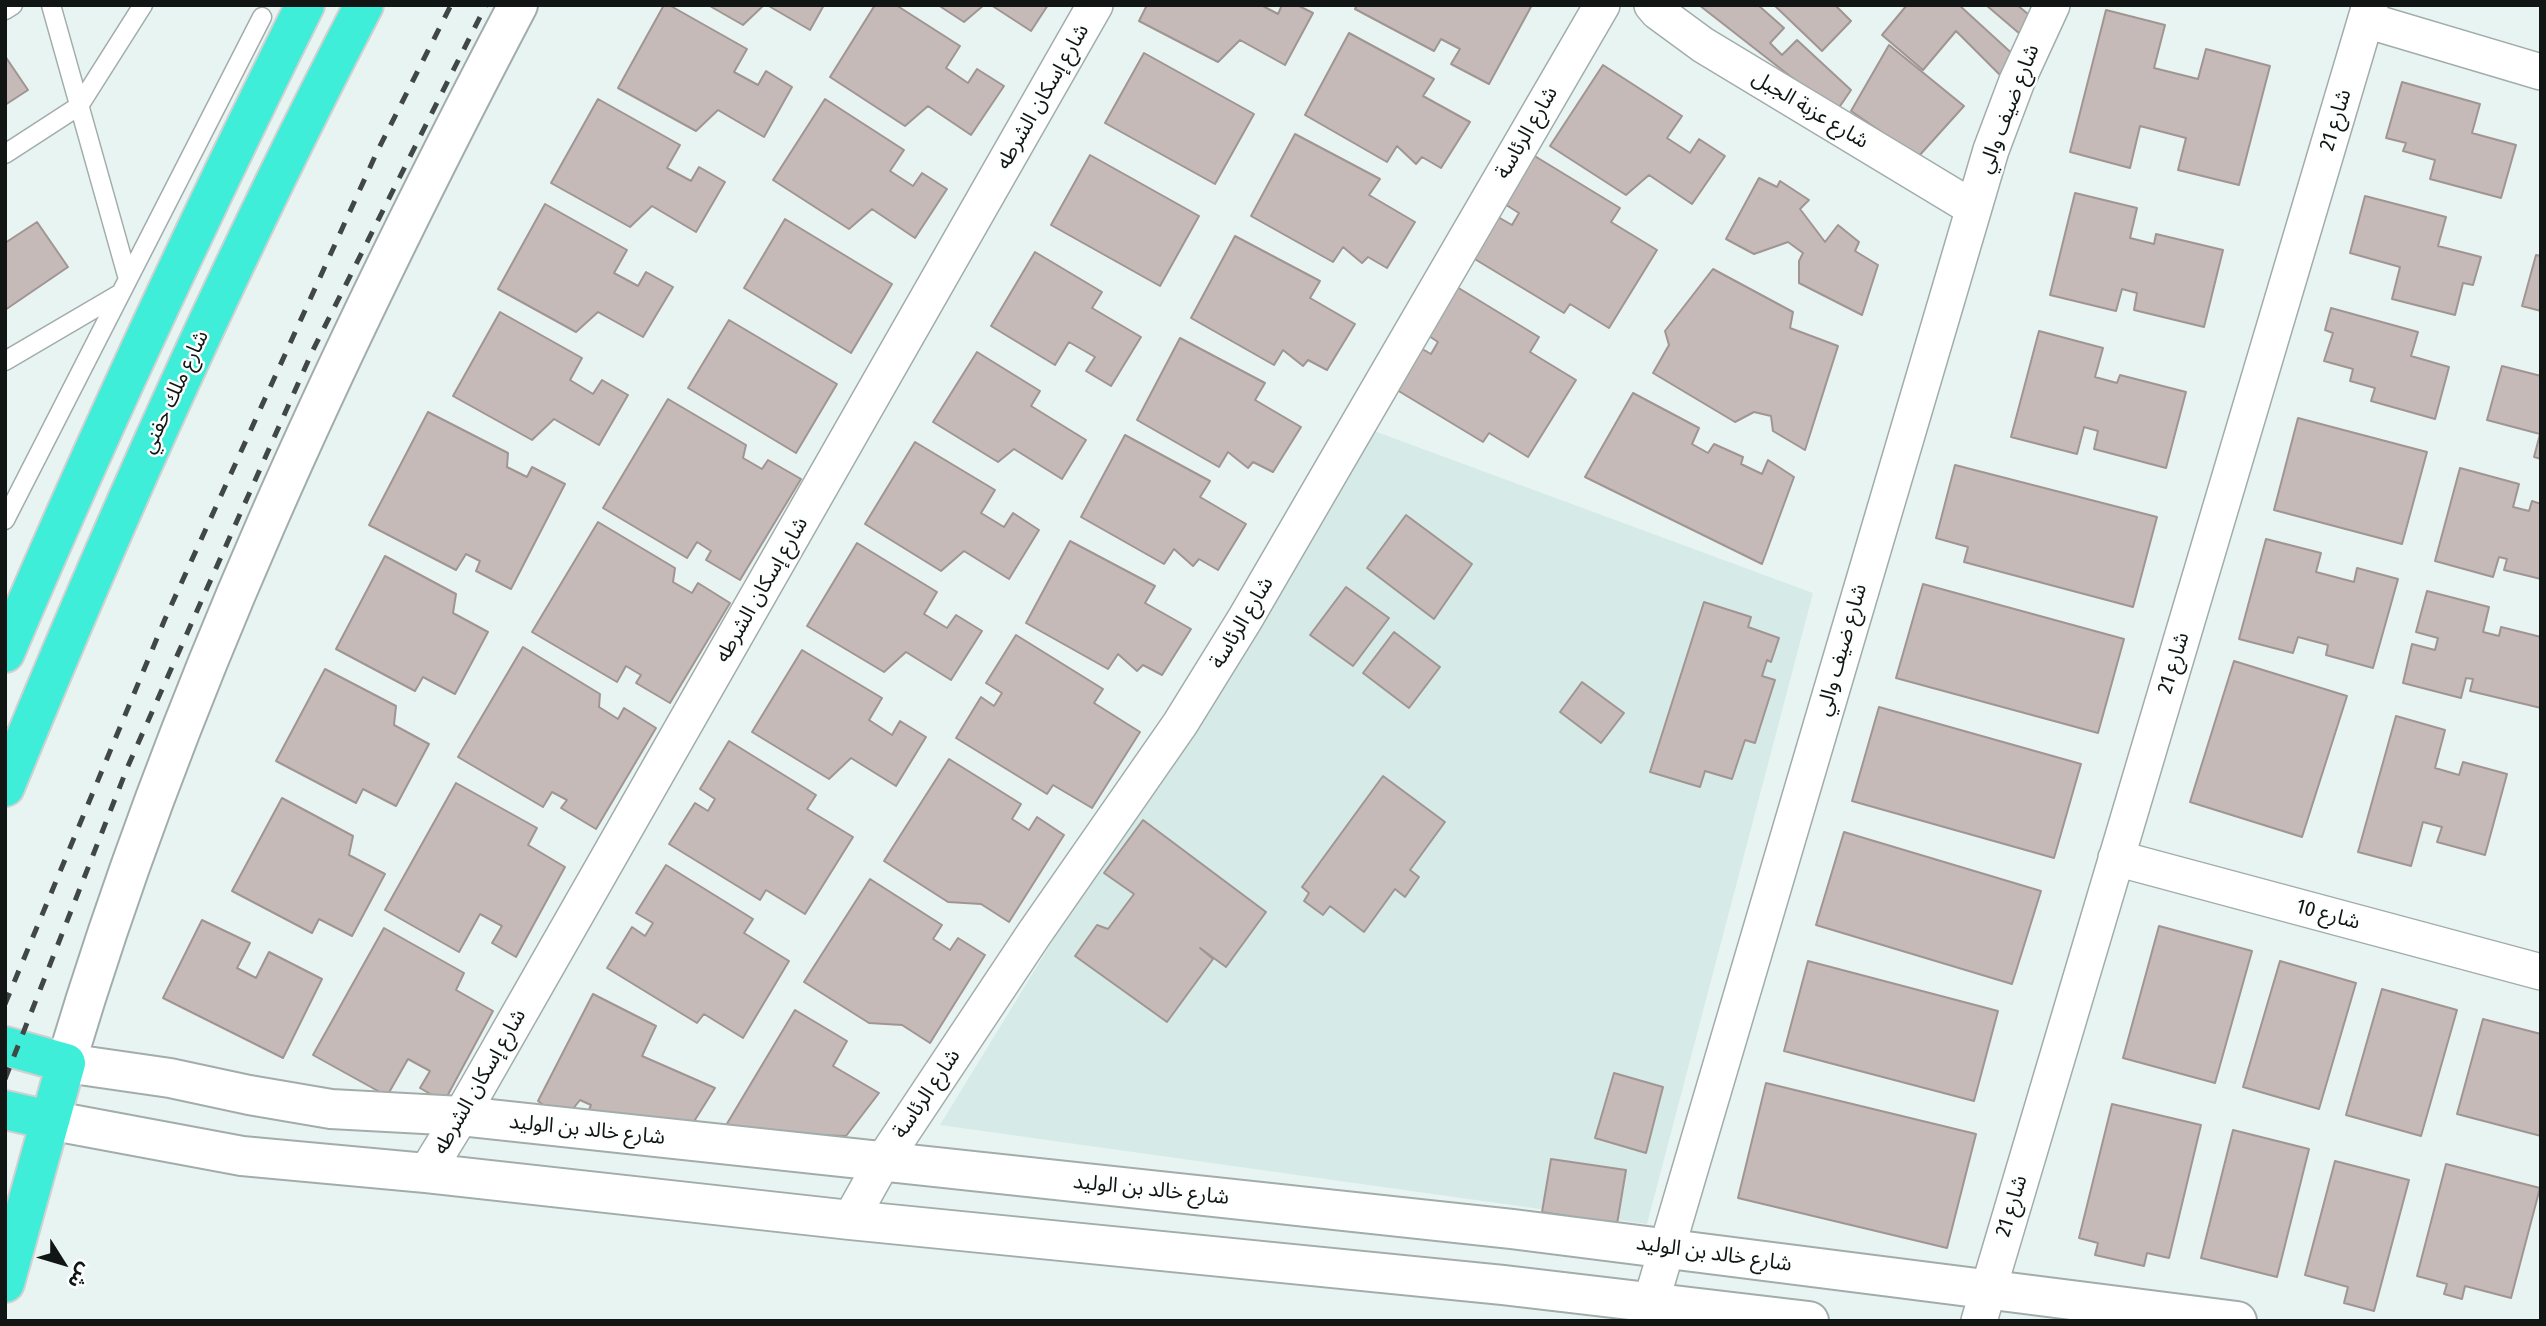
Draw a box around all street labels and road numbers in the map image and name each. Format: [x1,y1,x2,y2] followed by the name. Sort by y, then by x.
[991,20,1095,174] street label: شارع إسكان الشرطه
[1973,41,2045,177] street label: شارع ضيف والي
[1747,65,1873,155] street label: شارع عزبة الجبل
[1490,82,1564,184] street label: شارع الرئاسة
[2315,86,2357,154] street label: شارع 21
[135,326,215,458] street label: شارع ملك حفني
[710,513,814,667] street label: شارع إسكان الشرطه
[1205,573,1279,673] street label: شارع الرئاسة
[1811,581,1873,719] street label: شارع ضيف والي
[2153,629,2195,697] street label: شارع 21
[2293,894,2363,936] street label: شارع 10
[428,1005,532,1159] street label: شارع إسكان الشرطه
[888,1044,966,1144] street label: شارع الرئاسة
[508,1109,666,1151] street label: شارع خالد بن الوليد
[1072,1169,1230,1211] street label: شارع خالد بن الوليد
[1991,1172,2033,1240] street label: شارع 21
[1635,1231,1793,1277] street label: شارع خالد بن الوليد

